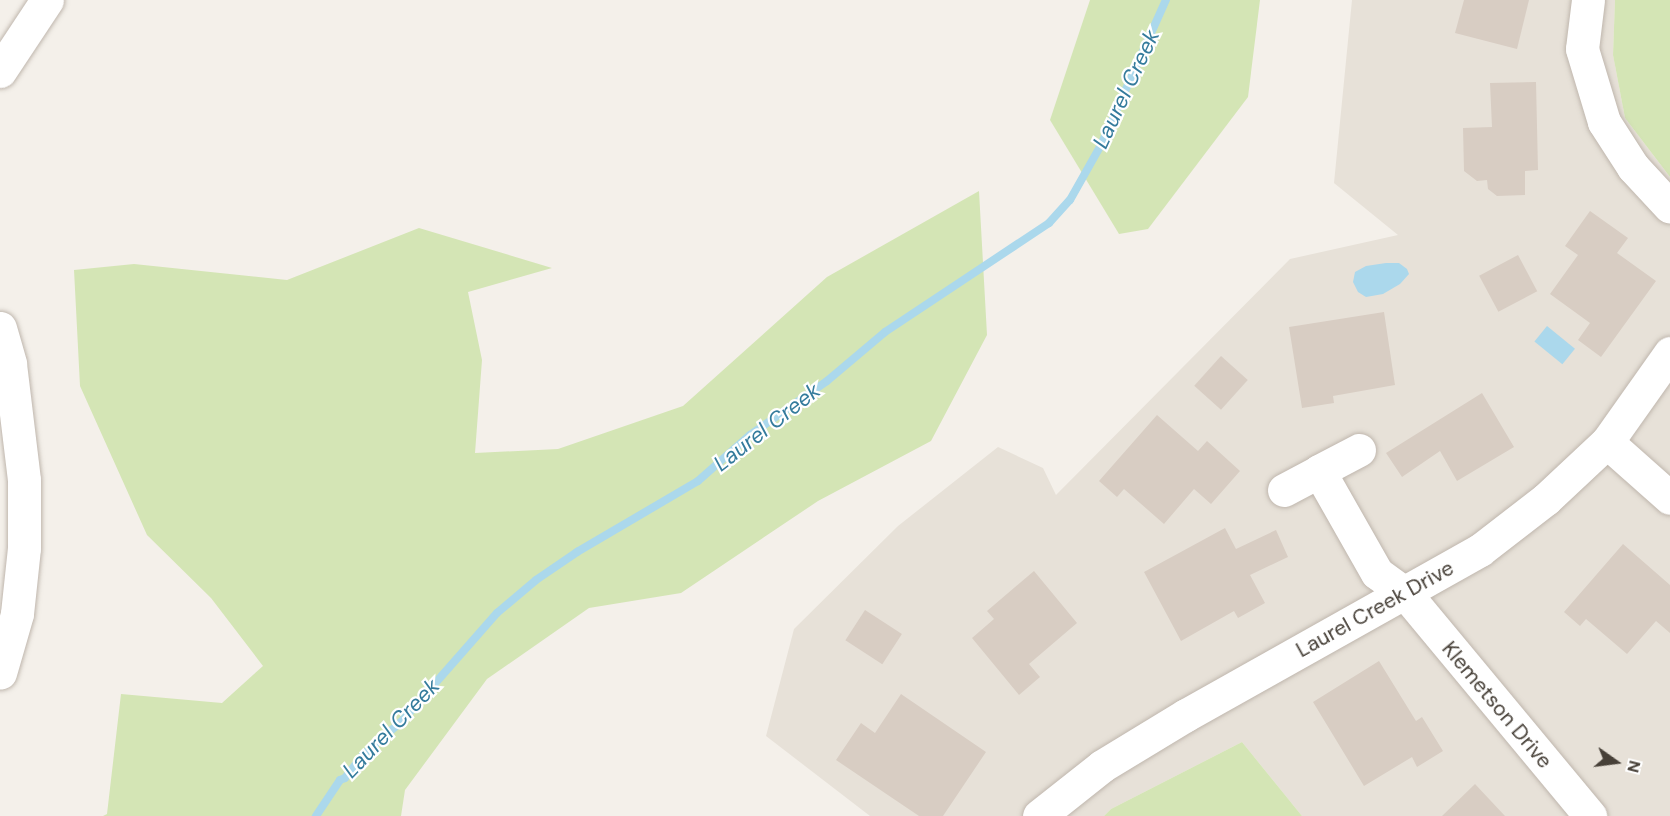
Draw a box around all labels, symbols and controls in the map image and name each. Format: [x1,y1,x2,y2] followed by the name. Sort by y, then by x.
[1087,25,1165,153] water label: Laurel Creek
[708,377,826,477] water label: Laurel Creek
[1292,555,1458,663] street label: Laurel Creek Drive
[1437,636,1557,774] street label: Klemetson Drive
[337,673,445,783] water label: Laurel Creek
[1586,732,1646,792] north arrow
[1622,758,1646,775] text: N

